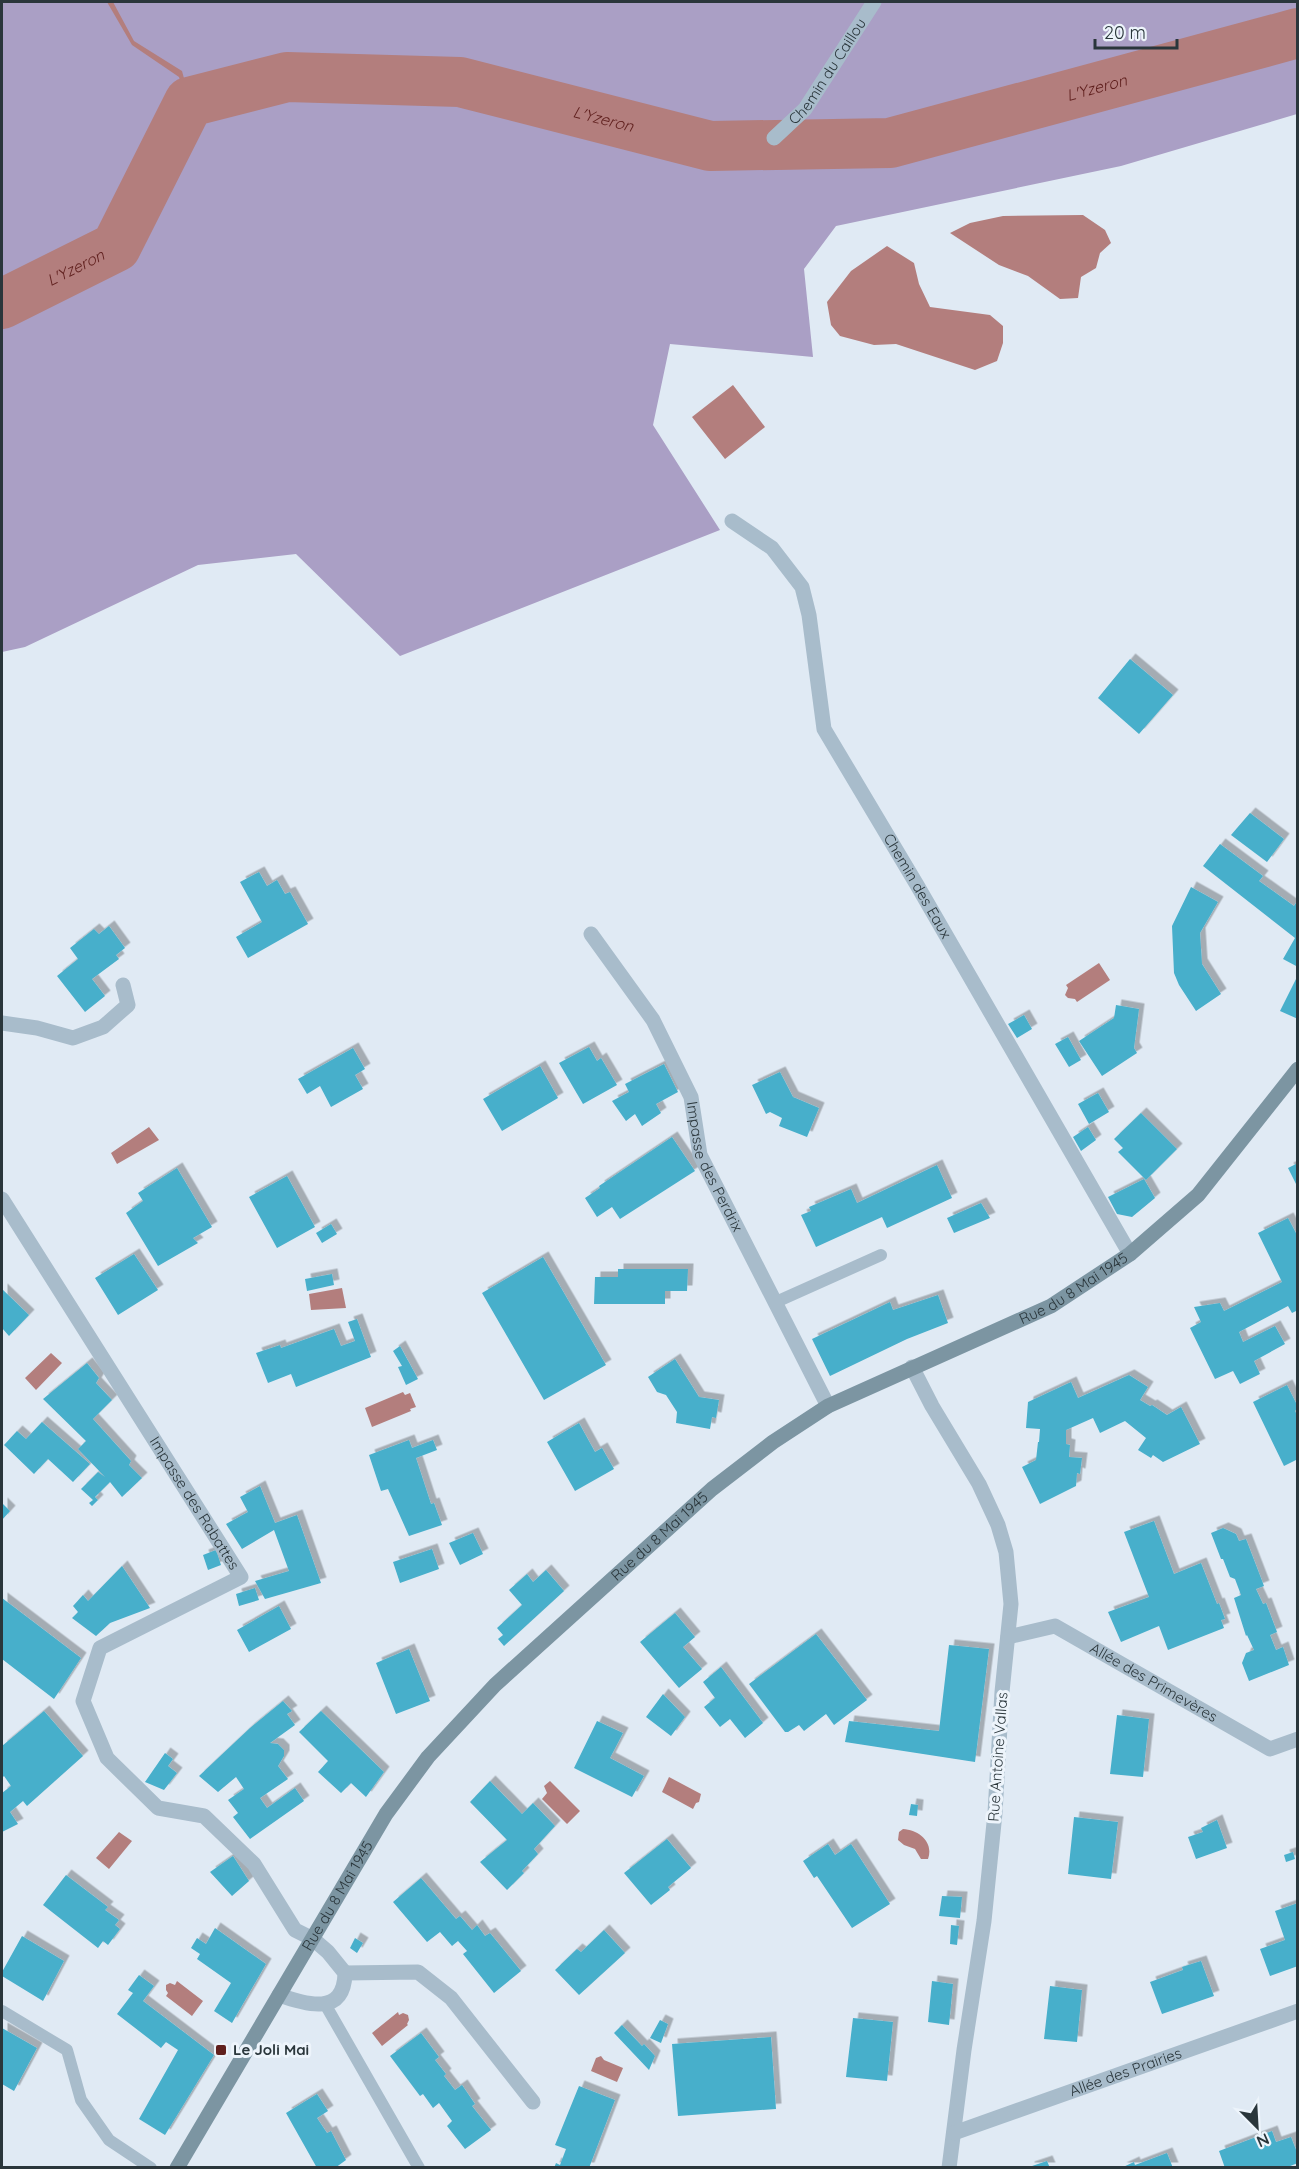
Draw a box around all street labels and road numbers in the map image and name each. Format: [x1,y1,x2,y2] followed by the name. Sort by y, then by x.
[784,14,870,129] street label: Chemin du Caillou
[879,830,956,942] street label: Chemin des Eaux
[683,1100,748,1235] street label: Impasse des Perdrix
[1016,1248,1131,1328] street label: Rue du 8 Mai 1945
[146,1433,244,1573] street label: Impasse des Rabattes
[607,1487,712,1585] street label: Rue du 8 Mai 1945
[1087,1638,1221,1726] street label: Allée des Primevères
[983,1692,1012,1822] street label: Rue Antoine Vallas
[297,1837,377,1954] street label: Rue du 8 Mai 1945
[1067,2043,1184,2100] street label: Allée des Prairies

